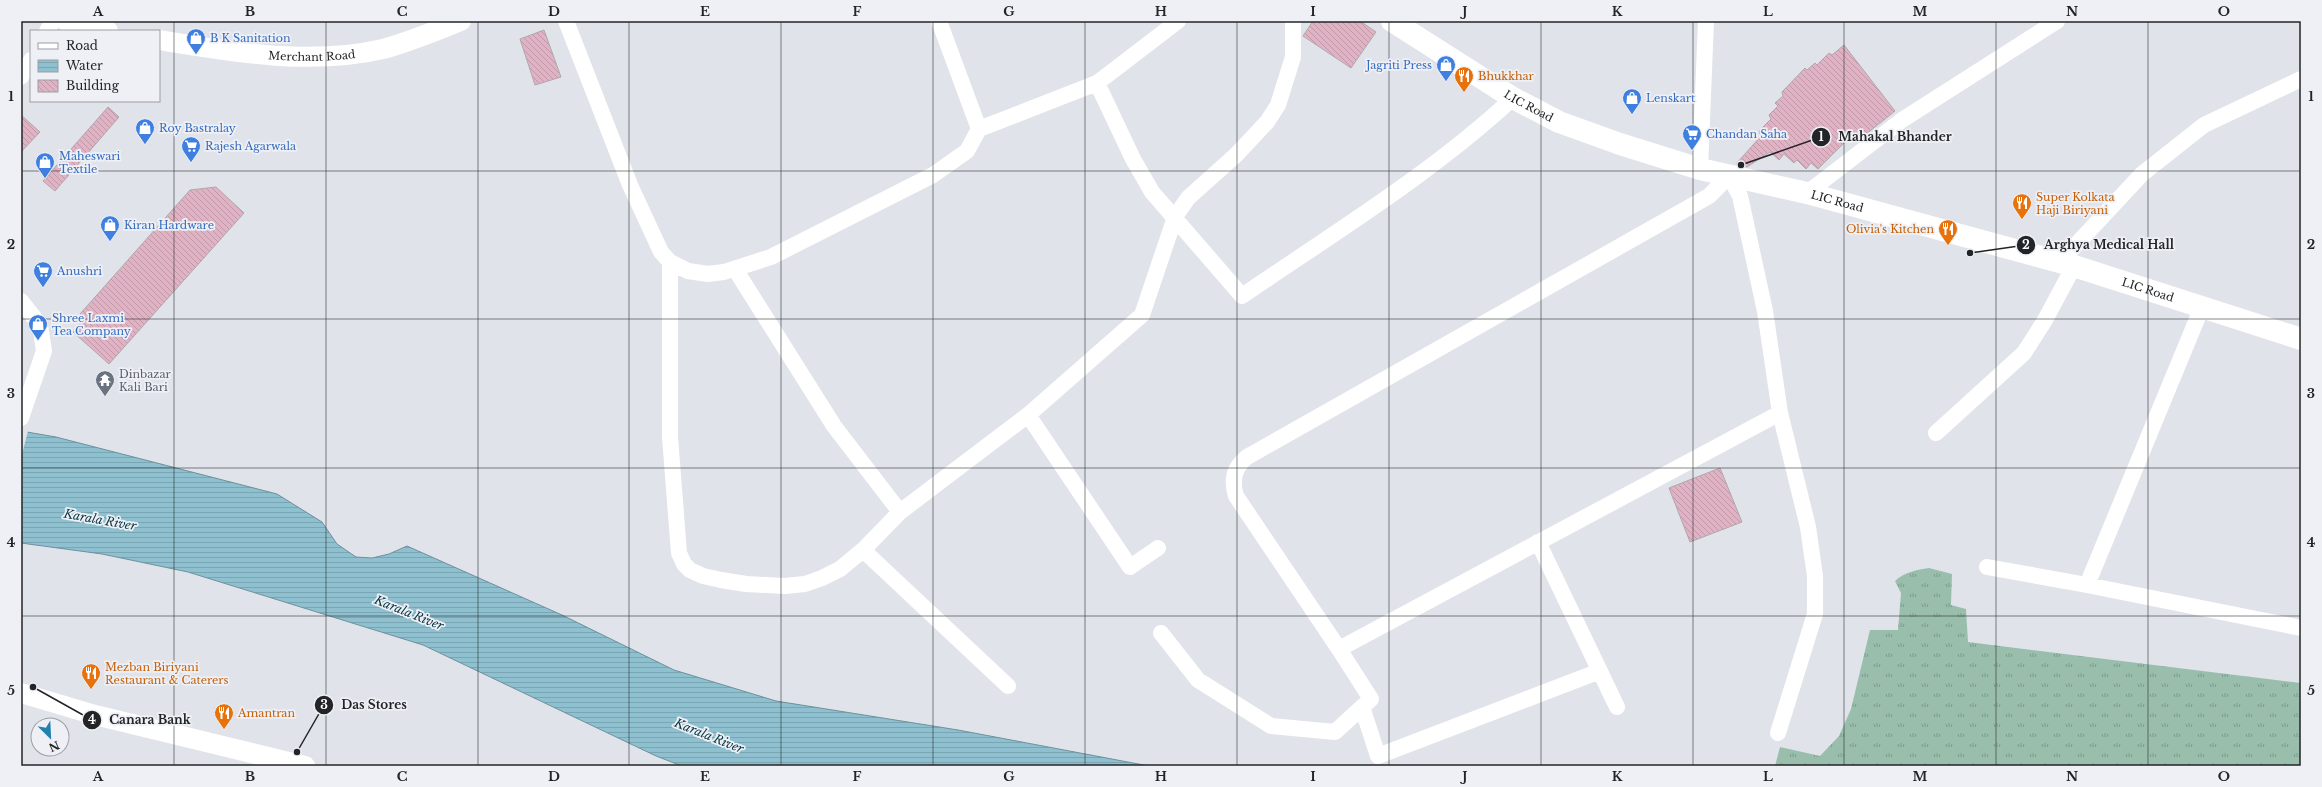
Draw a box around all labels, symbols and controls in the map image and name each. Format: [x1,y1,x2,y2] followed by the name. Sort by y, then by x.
[92,3,104,20] text: A
[245,3,255,20] text: B
[397,3,408,20] text: C
[548,3,560,20] text: D
[700,3,710,20] text: E
[853,3,862,20] text: F
[1003,3,1015,20] text: G
[1155,3,1167,20] text: H
[1310,3,1316,20] text: I
[1459,3,1468,20] text: J
[1612,3,1623,20] text: K
[1763,3,1773,20] text: L
[1913,3,1928,20] text: M
[2066,3,2078,20] text: N
[2218,3,2230,20] text: O
[185,27,207,55] shop icon: B K Sanitation
[30,30,160,102] legend
[210,31,291,45] place label: B K Sanitation
[66,38,98,53] text: Road
[268,47,357,64] street label: Merchant Road
[1435,54,1457,82] shop icon: Jagriti Press
[65,58,103,73] text: Water
[1364,58,1432,72] place label: Jagriti Press
[1453,65,1475,93] restaurant icon: Bhukkhar
[1478,69,1535,83] place label: Bhukkhar
[66,78,120,93] text: Building
[1501,87,1556,125] street label: LIC Road
[1621,87,1643,115] shop icon: Lenskart
[8,88,14,105] text: 1
[2308,88,2314,105] text: 1
[1646,91,1696,105] place label: Lenskart
[134,117,156,145] shop icon: Roy Bastralay
[159,121,236,135] place label: Roy Bastralay
[1681,123,1703,151] supermarket icon: Chandan Saha
[1811,125,1960,149] callout: Mahakal Bhander
[1706,127,1788,141] place label: Chandan Saha
[1818,129,1824,144] text: 1
[1838,129,1952,144] text: Mahakal Bhander
[180,135,202,163] supermarket icon: Rajesh Agarwala
[205,139,297,153] place label: Rajesh Agarwala
[59,149,120,176] place label: Maheswari Textile
[34,151,56,179] shop icon: Maheswari Textile
[1809,187,1866,215] street label: LIC Road
[2036,190,2115,217] place label: Super Kolkata Haji Biriyani
[2011,192,2033,220] restaurant icon: Super Kolkata Haji Biriyani
[99,214,121,242] shop icon: Kiran Hardware
[124,218,214,232] place label: Kiran Hardware
[1937,218,1959,246] restaurant icon: Olivia's Kitchen
[1846,222,1934,236] place label: Olivia's Kitchen
[2016,233,2182,257] callout: Arghya Medical Hall
[7,236,15,253] text: 2
[2307,236,2315,253] text: 2
[2022,237,2030,252] text: 2
[2043,237,2175,252] text: Arghya Medical Hall
[32,260,54,288] supermarket icon: Anushri
[56,264,102,278] place label: Anushri
[2120,275,2176,305] street label: LIC Road
[52,311,131,338] place label: Shree Laxmi Tea Company
[27,313,49,341] shop icon: Shree Laxmi Tea Company
[119,367,172,394] place label: Dinbazar Kali Bari
[94,369,116,397] temple icon: Dinbazar Kali Bari
[7,385,15,402] text: 3
[2307,385,2315,402] text: 3
[62,506,138,533] water label: Karala River
[7,534,16,551] text: 4
[2307,534,2316,551] text: 4
[372,591,446,633] water label: Karala River
[105,660,229,687] place label: Mezban Biriyani Restaurant & Caterers
[80,662,102,690] restaurant icon: Mezban Biriyani Restaurant & Caterers
[7,682,15,699] text: 5
[2307,682,2315,699] text: 5
[314,693,415,717] callout: Das Stores
[320,697,328,712] text: 3
[341,697,407,712] text: Das Stores
[213,702,235,730] restaurant icon: Amantran
[237,706,295,720] place label: Amantran
[82,708,199,732] callout: Canara Bank
[88,712,96,727] text: 4
[109,712,192,727] text: Canara Bank
[672,714,746,756] water label: Karala River
[30,717,70,757] north arrow
[46,738,62,755] text: N
[92,768,104,785] text: A
[245,768,255,785] text: B
[397,768,408,785] text: C
[548,768,560,785] text: D
[700,768,710,785] text: E
[853,768,862,785] text: F
[1003,768,1015,785] text: G
[1155,768,1167,785] text: H
[1310,768,1316,785] text: I
[1459,768,1468,785] text: J
[1612,768,1623,785] text: K
[1763,768,1773,785] text: L
[1913,768,1928,785] text: M
[2066,768,2078,785] text: N
[2218,768,2230,785] text: O

